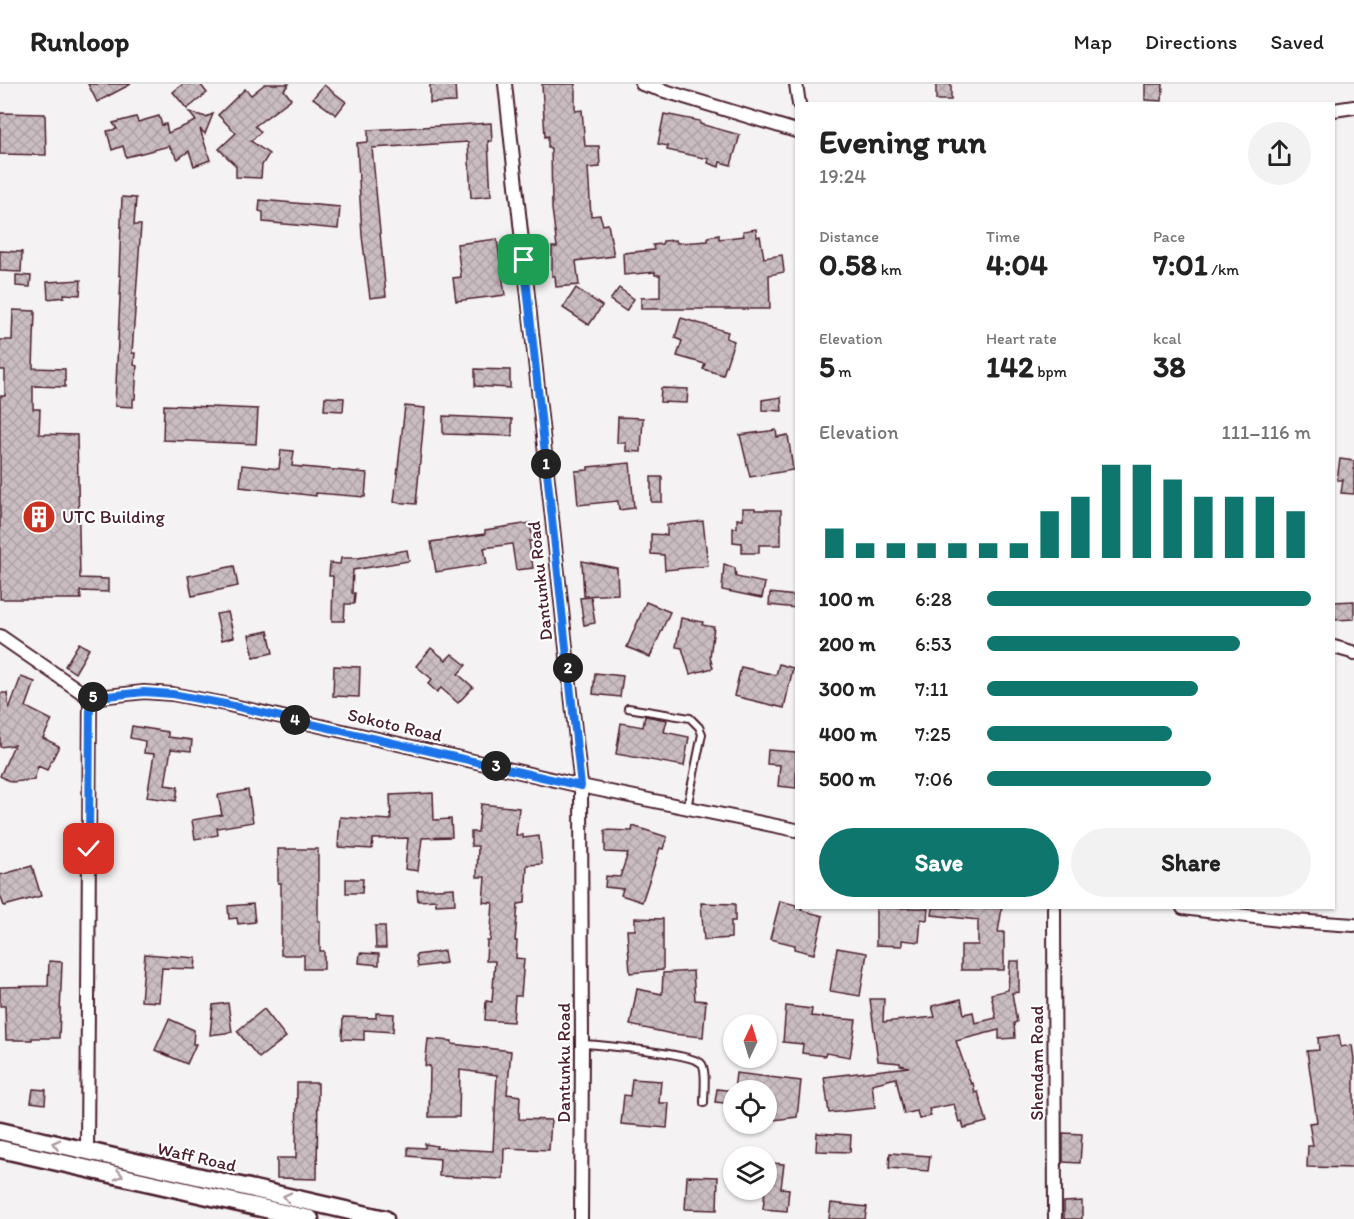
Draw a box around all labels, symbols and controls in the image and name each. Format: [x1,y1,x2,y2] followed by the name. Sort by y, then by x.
[30,24,129,58] text: Runloop
[1074,29,1112,54] text: Map
[1145,29,1237,54] text: Directions
[1270,29,1324,54] text: Saved
[819,122,986,161] text: Evening run
[1248,122,1311,185] button: share
[819,164,866,188] text: 19:24
[819,227,879,246] text: Distance
[986,227,1020,246] text: Time
[1153,227,1185,246] text: Pace
[498,234,549,285] pin
[507,243,540,276] icon: arrive
[819,246,877,283] text: 0.58
[986,246,1048,283] text: 4:04
[1153,246,1208,283] text: 7:01
[877,260,902,279] text: km
[1208,260,1239,279] text: /km
[819,329,883,348] text: Elevation
[986,329,1057,348] text: Heart rate
[1153,329,1181,348] text: kcal
[819,348,835,385] text: 5
[986,348,1034,385] text: 142
[1153,348,1186,385] text: 38
[835,362,852,381] text: m
[1034,362,1067,381] text: bpm
[819,420,898,444] text: Elevation
[1222,420,1311,444] text: 111–116 m
[531,449,561,479] pin: 1
[542,454,550,473] text: 1
[21,499,57,535] building icon: UTC Building
[62,506,166,528] place label: UTC Building
[523,520,557,642] street label: Dantunku Road
[819,587,874,611] text: 100 m
[915,587,952,611] text: 6:28
[819,632,875,656] text: 200 m
[915,632,952,656] text: 6:53
[553,653,583,683] pin: 2
[564,658,572,677] text: 2
[819,677,876,701] text: 300 m
[915,677,948,701] text: 7:11
[78,682,108,712] pin: 5
[89,687,97,706] text: 5
[346,703,445,747] street label: Sokoto Road
[280,705,310,735] pin: 4
[290,710,300,729] text: 4
[819,722,877,746] text: 400 m
[915,722,951,746] text: 7:25
[481,751,511,781] pin: 3
[492,756,500,775] text: 3
[819,767,875,791] text: 500 m
[915,767,953,791] text: 7:06
[63,823,114,874] pin
[819,828,1059,897] button: Save
[1071,828,1311,897] button: Share
[72,832,105,865] icon: check
[553,1003,575,1123] street label: Dantunku Road
[1026,1005,1048,1120] street label: Shendam Road
[723,1014,777,1068] north arrow
[723,1014,777,1200] map controls
[723,1080,777,1134] button: locate
[155,1137,239,1177] street label: Waff Road
[51,1139,61,1152] one-way arrow
[723,1146,777,1200] button: layers
[113,1168,123,1181] one-way arrow
[282,1191,292,1204] one-way arrow

